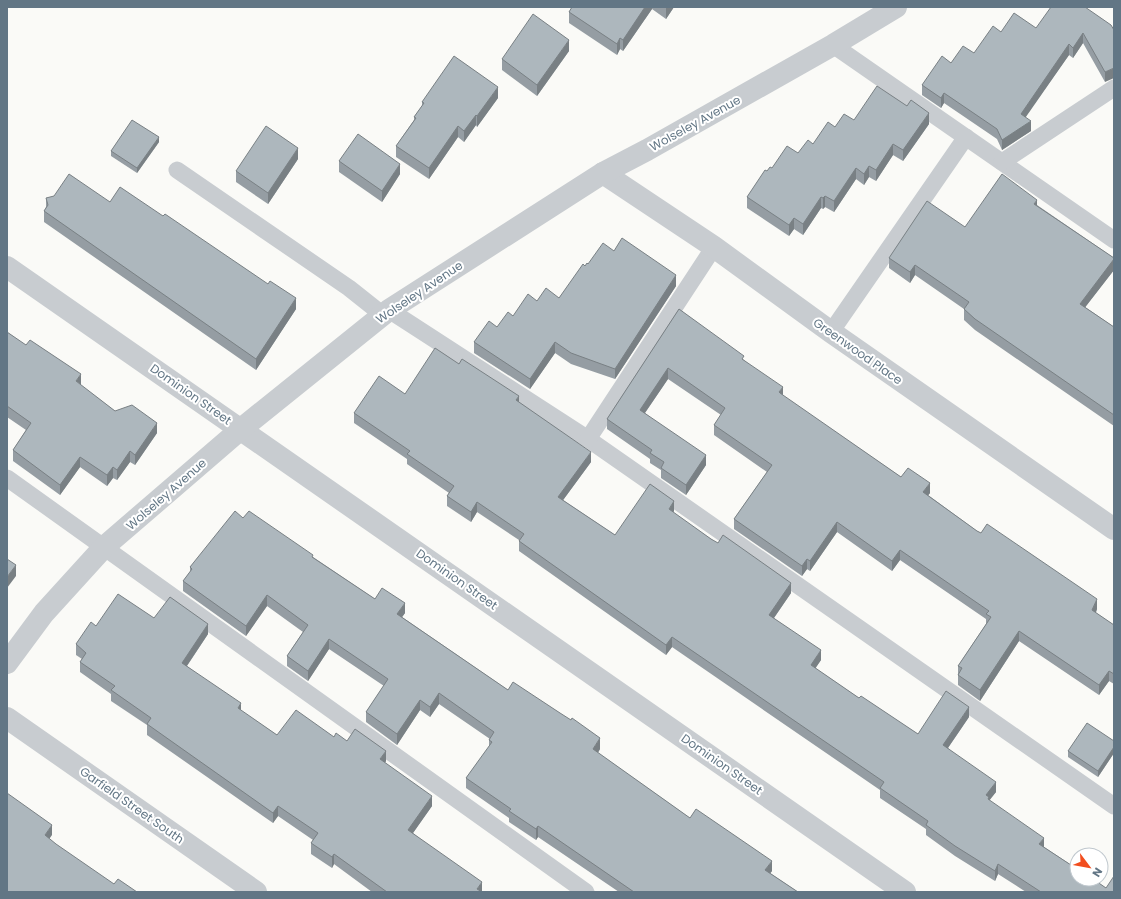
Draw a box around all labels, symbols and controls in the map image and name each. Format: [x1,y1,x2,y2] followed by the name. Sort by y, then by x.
[647,91,743,155] street label: Wolseley Avenue
[372,257,466,327] street label: Wolseley Avenue
[810,314,906,388] street label: Greenwood Place
[147,360,235,428] street label: Dominion Street
[122,454,210,534] street label: Wolseley Avenue
[413,545,501,613] street label: Dominion Street
[678,730,766,798] street label: Dominion Street
[77,763,187,847] street label: Garfield Street South
[1069,847,1109,887] north arrow
[1089,865,1106,880] text: N

